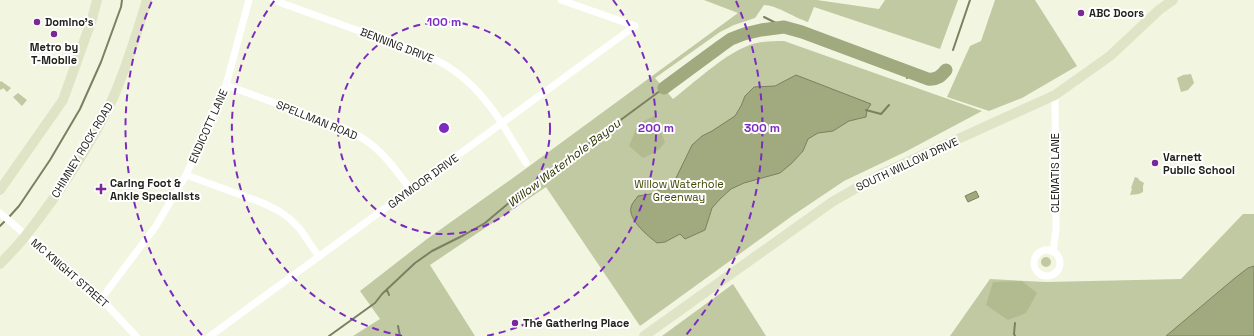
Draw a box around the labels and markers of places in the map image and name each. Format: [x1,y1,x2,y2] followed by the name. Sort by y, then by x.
[1089,6,1144,20] place label: ABC Doors
[1076,8,1086,18] marker: ABC Doors
[45,15,94,29] place label: Domino's
[32,17,42,27] marker: Domino's
[49,29,59,39] marker: Metro by T-Mobile
[30,40,78,67] place label: Metro by T-Mobile
[437,121,451,135] centre of rings
[1163,150,1235,177] place label: Varnett Public School
[1150,158,1160,168] marker: Varnett Public School
[110,176,200,203] place label: Caring Foot & Ankle Specialists
[95,183,107,195] marker: Caring Foot & Ankle Specialists
[523,316,629,330] place label: The Gathering Place
[510,318,520,328] marker: The Gathering Place

